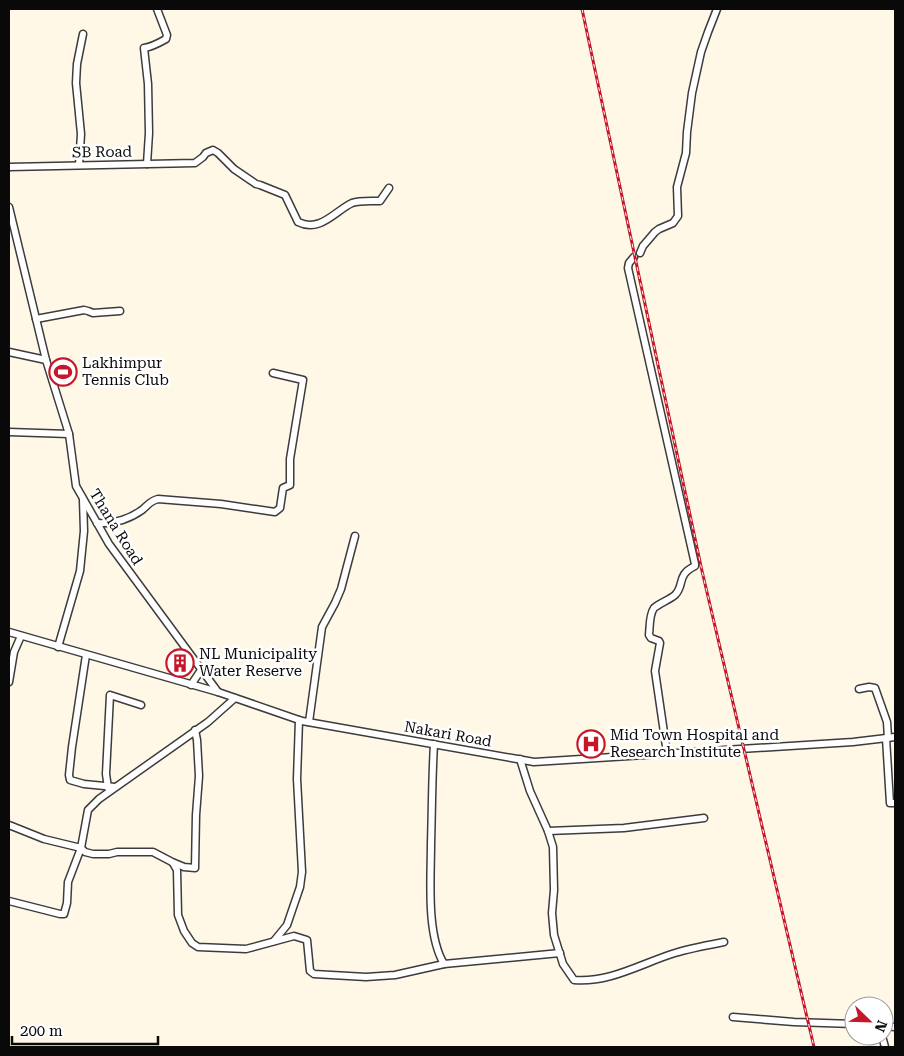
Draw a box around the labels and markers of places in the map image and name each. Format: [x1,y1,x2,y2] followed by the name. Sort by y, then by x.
[82,354,169,389] place label: Lakhimpur Tennis Club
[48,357,78,387] sports icon: Lakhimpur Tennis Club
[199,645,317,680] place label: NL Municipality Water Reserve
[165,648,195,678] building icon: NL Municipality Water Reserve
[610,726,779,761] place label: Mid Town Hospital and Research Institute
[576,729,606,759] hospital icon: Mid Town Hospital and Research Institute

